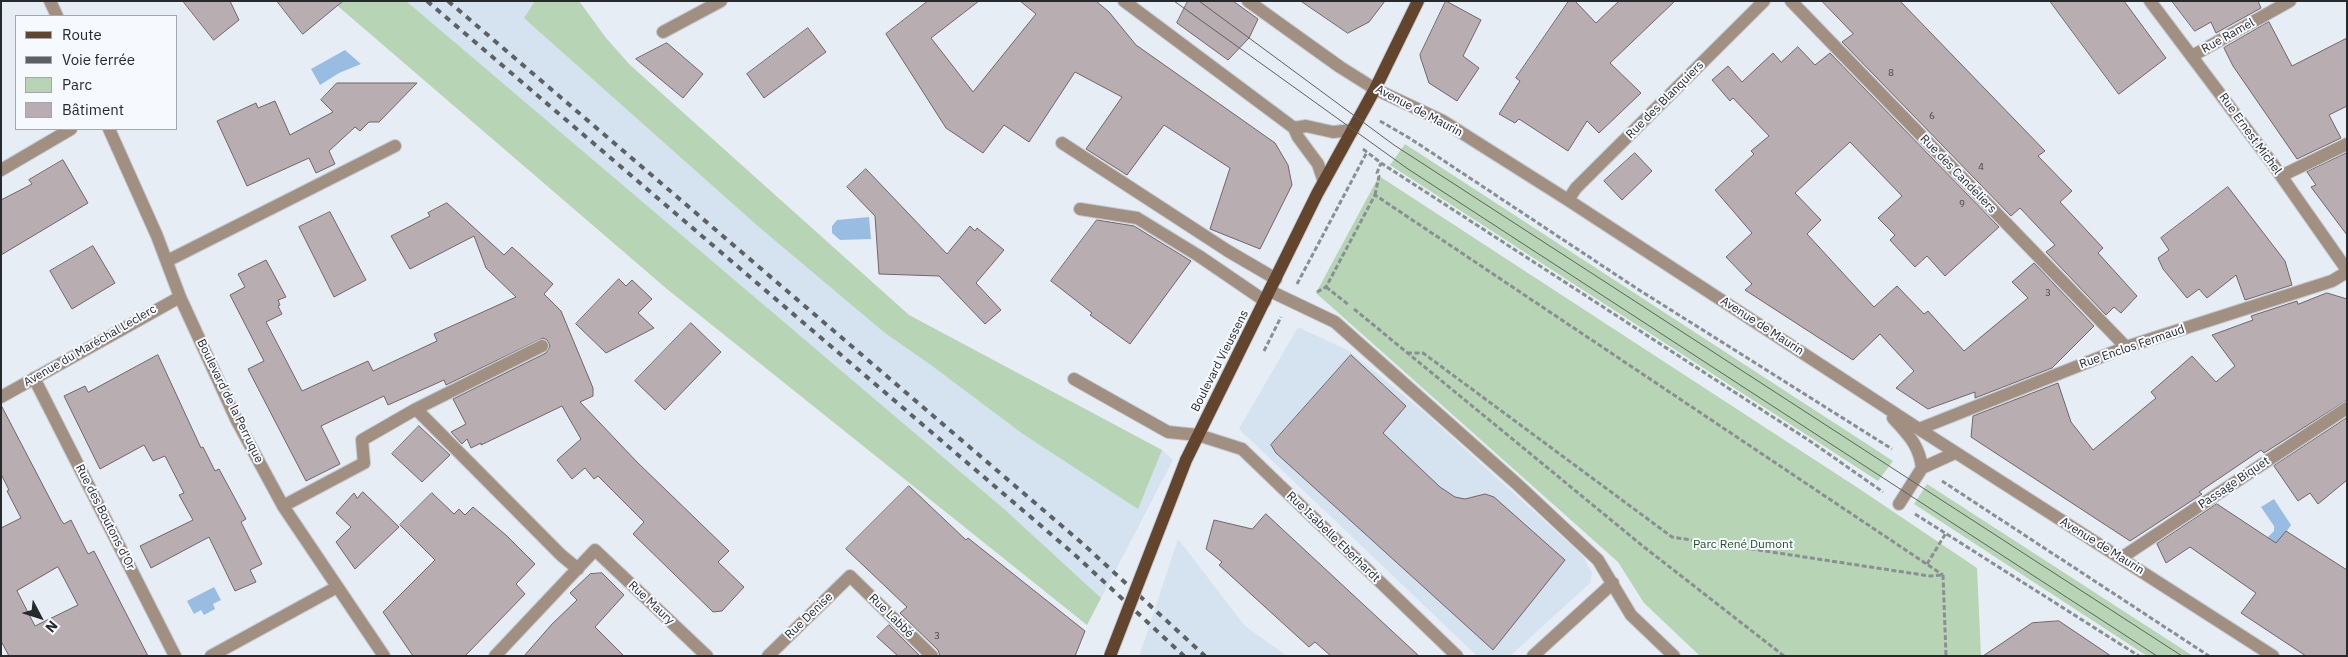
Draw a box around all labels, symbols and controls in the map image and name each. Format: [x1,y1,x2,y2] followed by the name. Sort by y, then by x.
[15,15,178,130] legend
[2199,16,2257,56] street label: Rue Ramel
[62,25,102,44] text: Route
[62,50,135,69] text: Voie ferrée
[1623,58,1707,142] street label: Rue des Blanquiers
[1888,67,1894,79] house number: 8
[62,75,92,94] text: Parc
[1373,82,1465,140] street label: Avenue de Maurin
[2216,91,2284,177] street label: Rue Ernest Michel
[62,100,124,119] text: Bâtiment
[1929,110,1935,122] house number: 6
[1917,132,1999,216] street label: Rue des Candeliers
[1978,161,1984,173] house number: 4
[1959,198,1965,210] house number: 9
[2045,287,2051,299] house number: 3
[1718,294,1806,358] street label: Avenue de Maurin
[21,302,159,390] street label: Avenue du Maréchal Leclerc
[1188,308,1252,414] street label: Boulevard Vieussens
[2077,322,2187,372] street label: Rue Enclos Fermaud
[194,337,266,465] street label: Boulevard de la Perruque
[2196,454,2272,512] street label: Passage Biquet
[72,462,138,572] street label: Rue des Boutons d'Or
[1283,489,1383,585] street label: Rue Isabelle Eberhardt
[2057,514,2147,578] street label: Avenue de Maurin
[1693,538,1793,552] park label: Parc René Dumont
[625,578,677,628] street label: Rue Maury
[782,590,836,642] street label: Rue Denise
[866,591,916,641] street label: Rue Labbé
[15,592,65,642] north arrow
[41,617,62,636] text: N
[934,630,940,642] house number: 3

